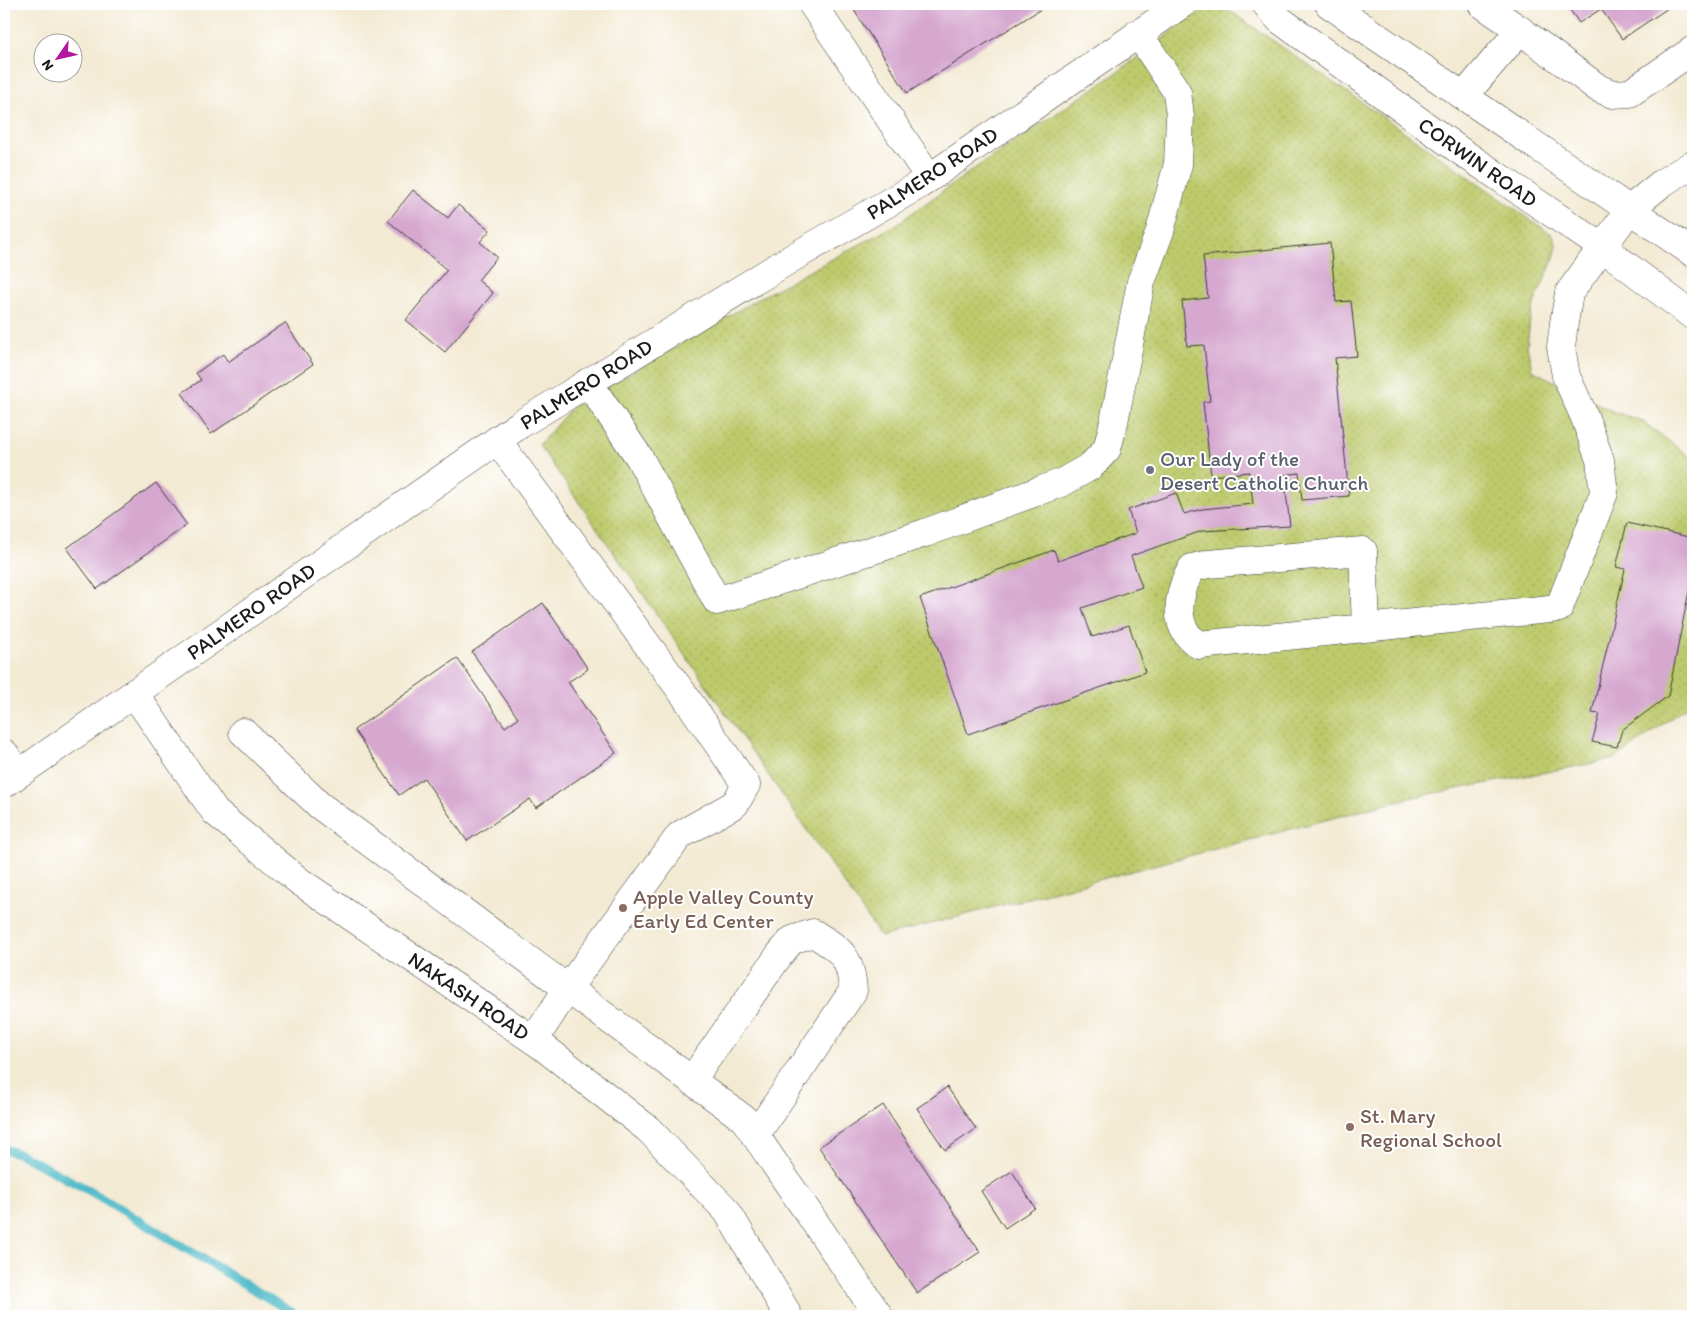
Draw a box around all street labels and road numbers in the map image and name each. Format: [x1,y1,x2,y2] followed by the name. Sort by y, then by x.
[1414,112,1542,212] street label: CORWIN ROAD
[862,121,1002,225] street label: PALMERO ROAD
[515,333,657,435] street label: PALMERO ROAD
[182,557,320,665] street label: PALMERO ROAD
[404,946,534,1046] street label: NAKASH ROAD

